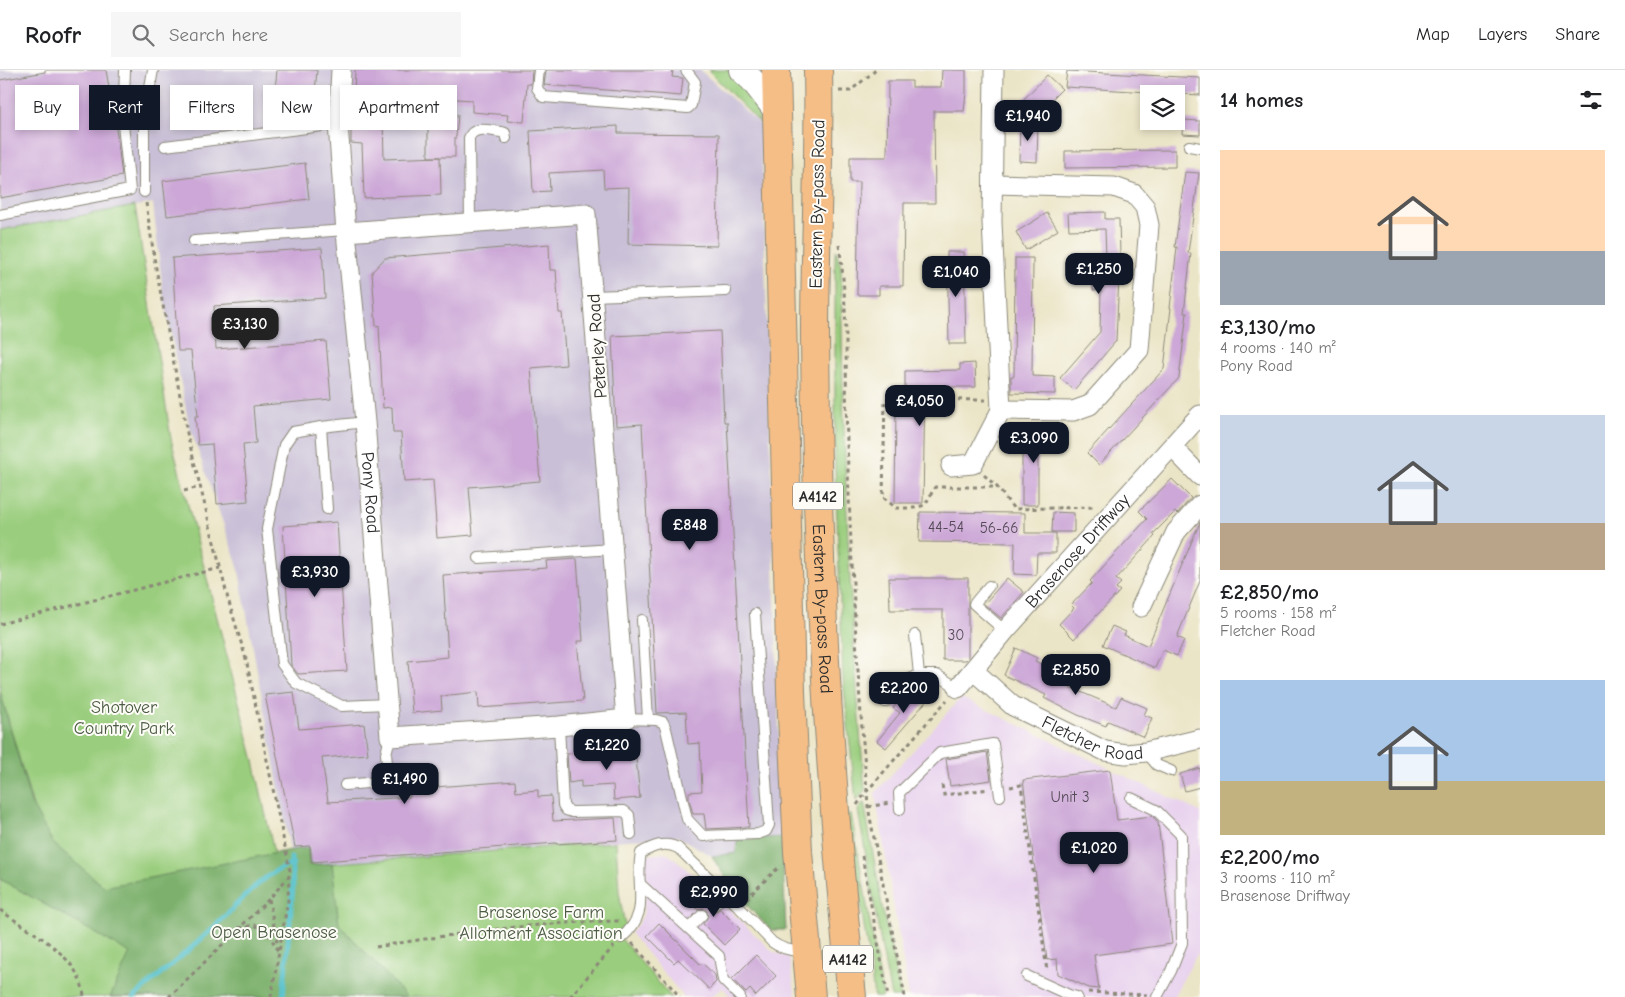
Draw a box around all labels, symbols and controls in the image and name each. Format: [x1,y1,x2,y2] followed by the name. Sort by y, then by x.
[111,12,461,57] search box
[25,21,81,49] text: Roofr
[129,21,157,49] icon: search
[169,24,268,46] text: Search here
[1416,24,1450,45] text: Map
[1478,24,1527,45] text: Layers
[1555,24,1600,45] text: Share
[15,85,79,130] chip: Buy
[89,85,160,130] chip: Rent
[170,85,253,130] chip: Filters
[263,85,330,130] chip: New
[340,85,457,130] chip: Apartment
[1140,85,1185,130] map controls
[1140,85,1185,130] button: layers
[1577,86,1605,114] icon: filters
[1220,88,1303,112] text: 14 homes
[987,100,1069,142] pin: £1,940
[1006,107,1050,125] text: £1,940
[806,119,829,289] street label: Eastern By-pass Road
[1368,183,1458,273] icon: home
[1058,252,1140,295] pin: £1,250
[915,256,997,298] pin: £1,040
[1076,260,1122,278] text: £1,250
[933,263,979,281] text: £1,040
[583,293,612,399] street label: Peterley Road
[204,308,286,350] pin: £3,130
[223,315,267,333] text: £3,130
[1220,315,1316,339] text: £3,130/mo
[1220,339,1336,357] text: 4 rooms · 140 m²
[1220,357,1293,375] text: Pony Road
[879,384,961,427] pin: £4,050
[896,392,944,410] text: £4,050
[993,422,1075,464] pin: £3,090
[1010,429,1058,447] text: £3,090
[1368,448,1458,538] icon: home
[356,451,384,534] street label: Pony Road
[793,482,843,510] road number: A4142
[1021,489,1135,612] street label: Brasenose Driftway
[660,508,720,551] pin: £848
[673,516,707,534] text: £848
[928,518,964,536] house number: 44-54
[980,519,1018,537] house number: 56-66
[808,524,837,694] street label: Eastern By-pass Road
[274,556,356,598] pin: £3,930
[292,563,338,581] text: £3,930
[1220,580,1319,604] text: £2,850/mo
[1220,604,1336,622] text: 5 rooms · 158 m²
[1220,622,1315,640] text: Fletcher Road
[948,626,964,644] house number: 30
[1035,654,1117,696] pin: £2,850
[1052,661,1100,679] text: £2,850
[863,672,945,714] pin: £2,200
[880,679,928,697] text: £2,200
[74,697,175,739] park label: Shotover Country Park
[1038,712,1144,765] street label: Fletcher Road
[1368,713,1458,803] icon: home
[566,728,648,771] pin: £1,220
[585,736,629,754] text: £1,220
[364,762,446,805] pin: £1,490
[383,770,427,788] text: £1,490
[1051,788,1089,806] house number: Unit 3
[1053,832,1135,874] pin: £1,020
[1071,839,1117,857] text: £1,020
[1220,845,1320,869] text: £2,200/mo
[1220,869,1335,887] text: 3 rooms · 110 m²
[673,876,755,918] pin: £2,990
[690,883,738,901] text: £2,990
[1220,887,1350,905] text: Brasenose Driftway
[459,902,623,944] park label: Brasenose Farm Allotment Association
[211,922,337,943] park label: Open Brasenose
[823,946,873,972] road number: A4142

